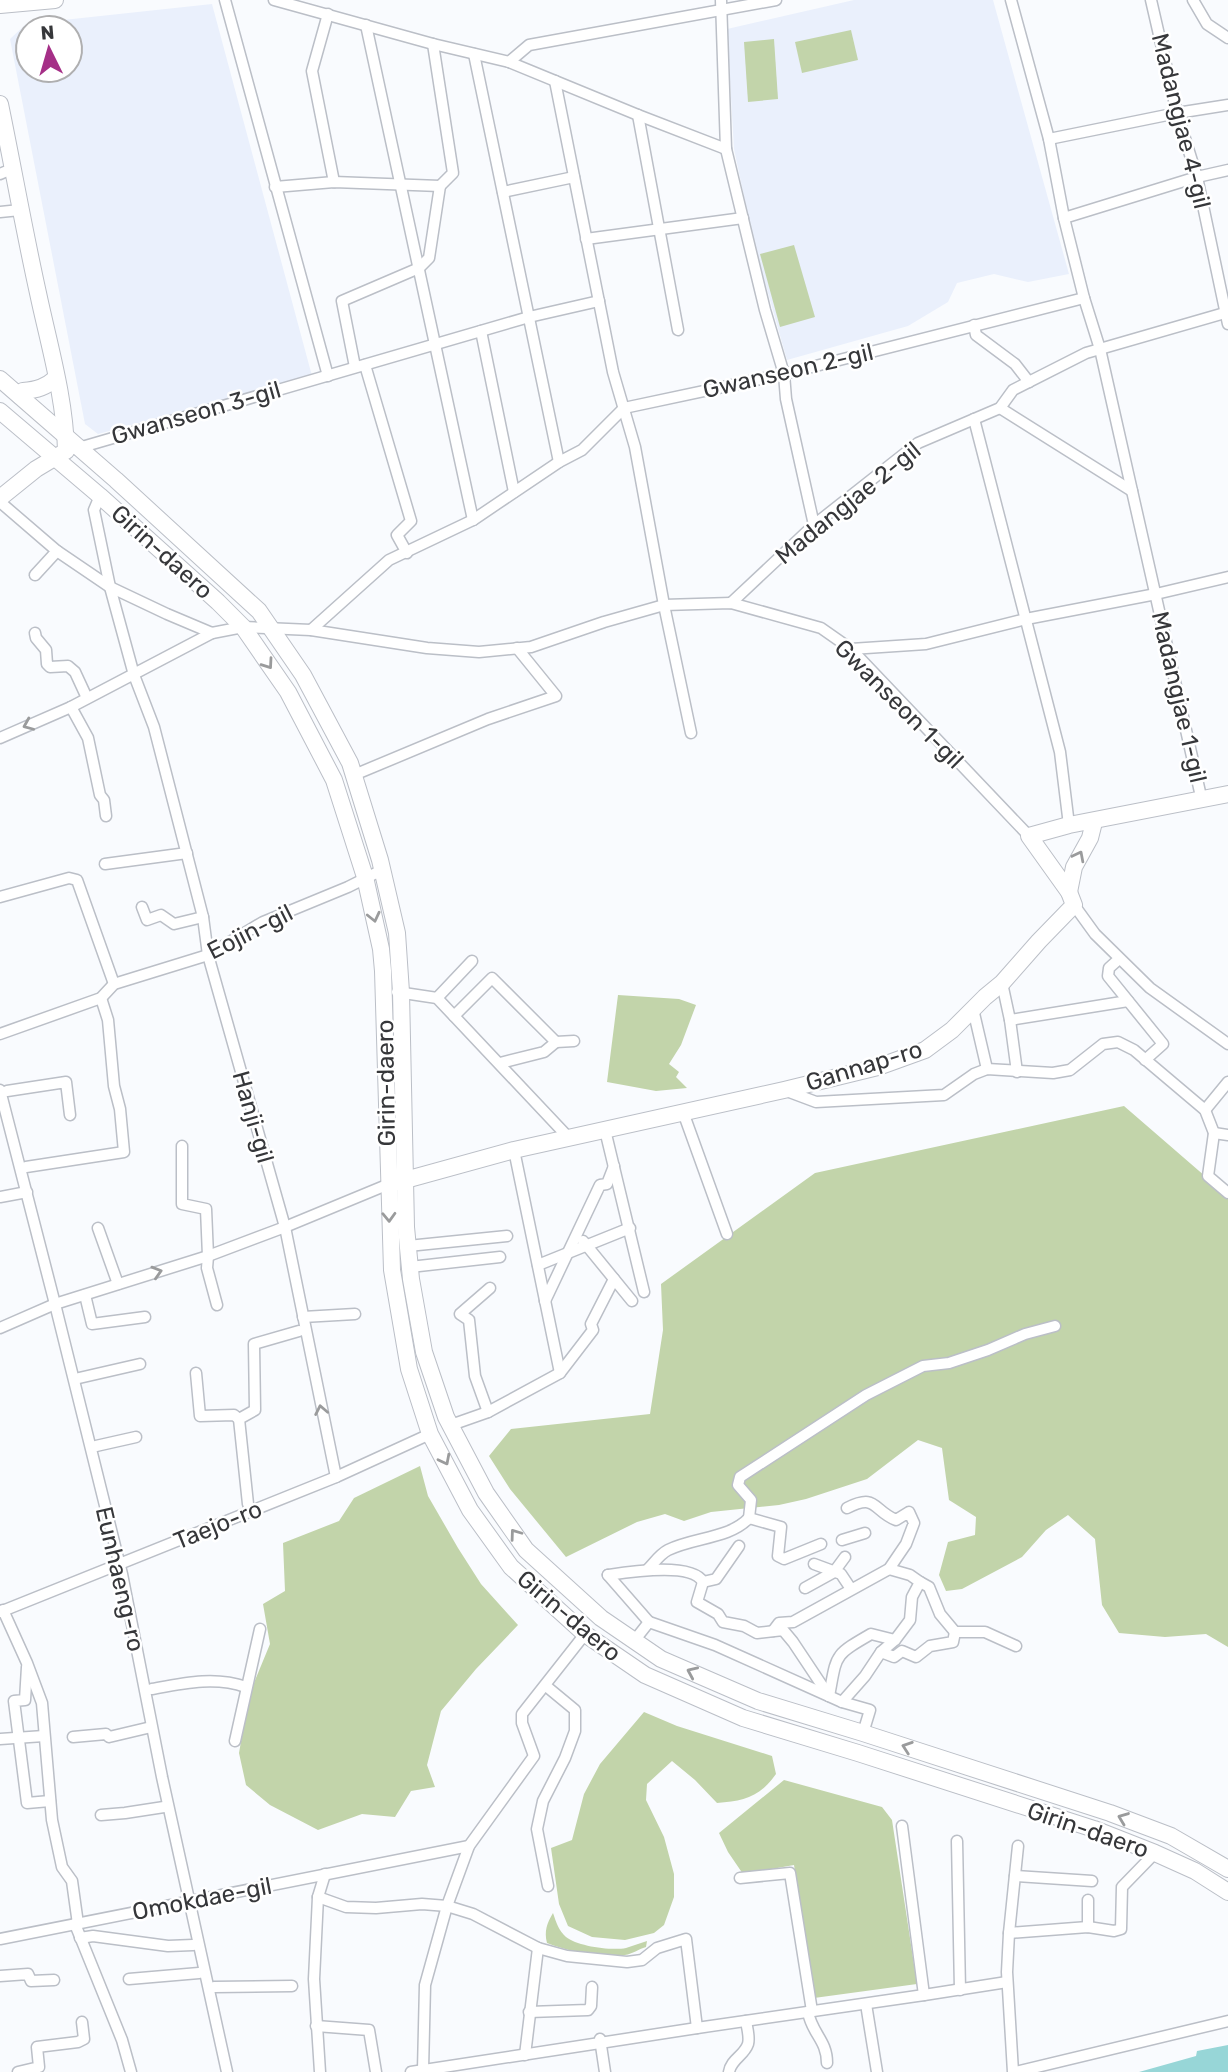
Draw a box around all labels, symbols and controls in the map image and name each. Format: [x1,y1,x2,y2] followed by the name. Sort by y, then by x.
[14,14,84,84] north arrow
[40,21,55,45] text: N
[1146,30,1216,212] street label: Madangjae 4-gil
[700,338,876,404] street label: Gwanseon 2-gil
[108,375,284,451] street label: Gwanseon 3-gil
[770,436,926,570] street label: Madangjae 2-gil
[105,499,219,605] street label: Girin-daero
[1146,608,1212,786] street label: Madangjae 1-gil
[829,634,969,774] street label: Gwanseon 1-gil
[260,656,272,669] one-way arrow
[23,717,35,731] one-way arrow
[1071,851,1085,864] one-way arrow
[203,899,297,965] street label: Eojin-gil
[365,911,380,923] one-way arrow
[371,1019,401,1147] street label: Girin-daero
[802,1035,926,1097] street label: Gannap-ro
[227,1068,279,1166] street label: Hanji-gil
[382,1212,397,1223] one-way arrow
[150,1266,162,1281] one-way arrow
[315,1404,330,1416] one-way arrow
[436,1453,450,1465] one-way arrow
[170,1495,266,1555] street label: Taejo-ro
[90,1504,150,1654] street label: Eunhaeng-ro
[511,1529,523,1542] one-way arrow
[511,1564,627,1668] street label: Girin-daero
[687,1667,699,1681] one-way arrow
[901,1741,913,1755] one-way arrow
[1023,1796,1153,1864] street label: Girin-daero
[1117,1812,1130,1826] one-way arrow
[130,1872,274,1926] street label: Omokdae-gil

